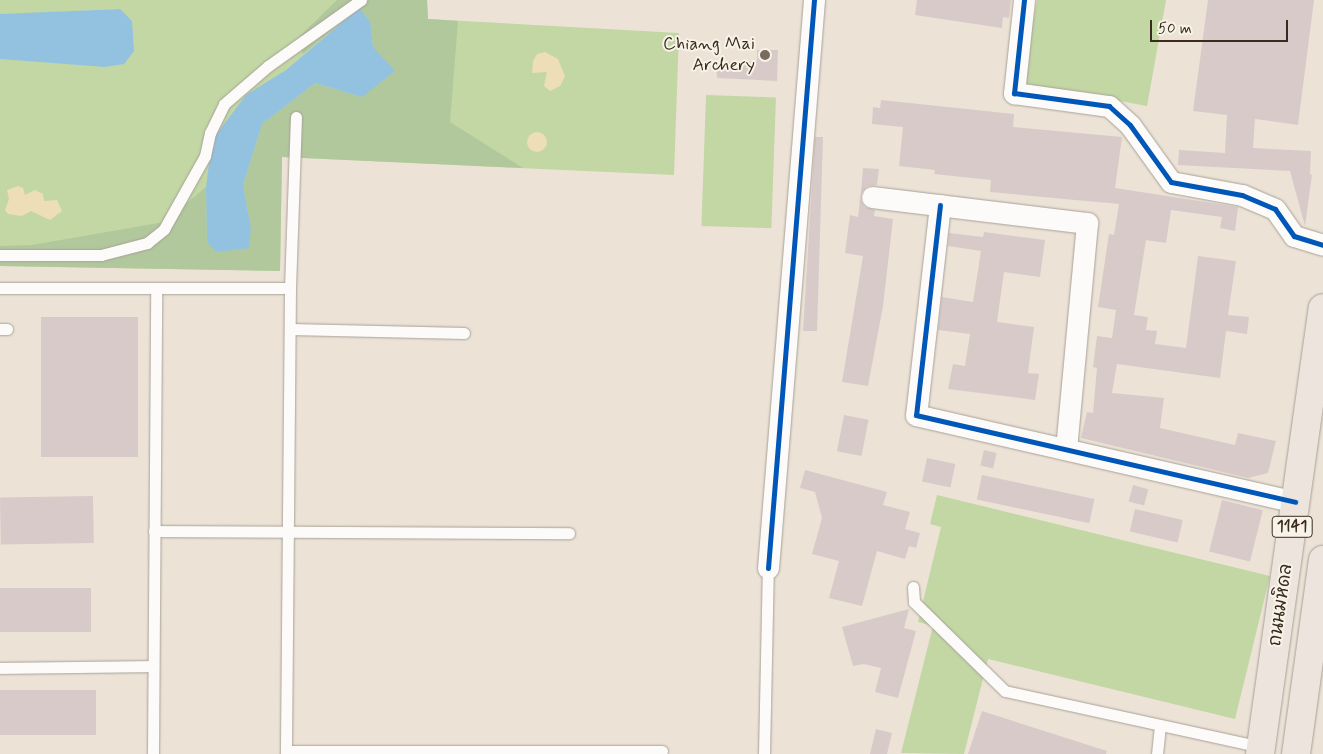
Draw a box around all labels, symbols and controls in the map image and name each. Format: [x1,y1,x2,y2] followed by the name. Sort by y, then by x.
[1153,10,1290,42] scale bar
[1158,19,1192,39] text: 50 m
[664,34,755,76] place label: Chiang Mai Archery
[759,49,771,61] marker: Chiang Mai Archery
[1271,514,1313,540] road number: 1141
[1265,562,1297,648] street label: ถนนมหิดล

